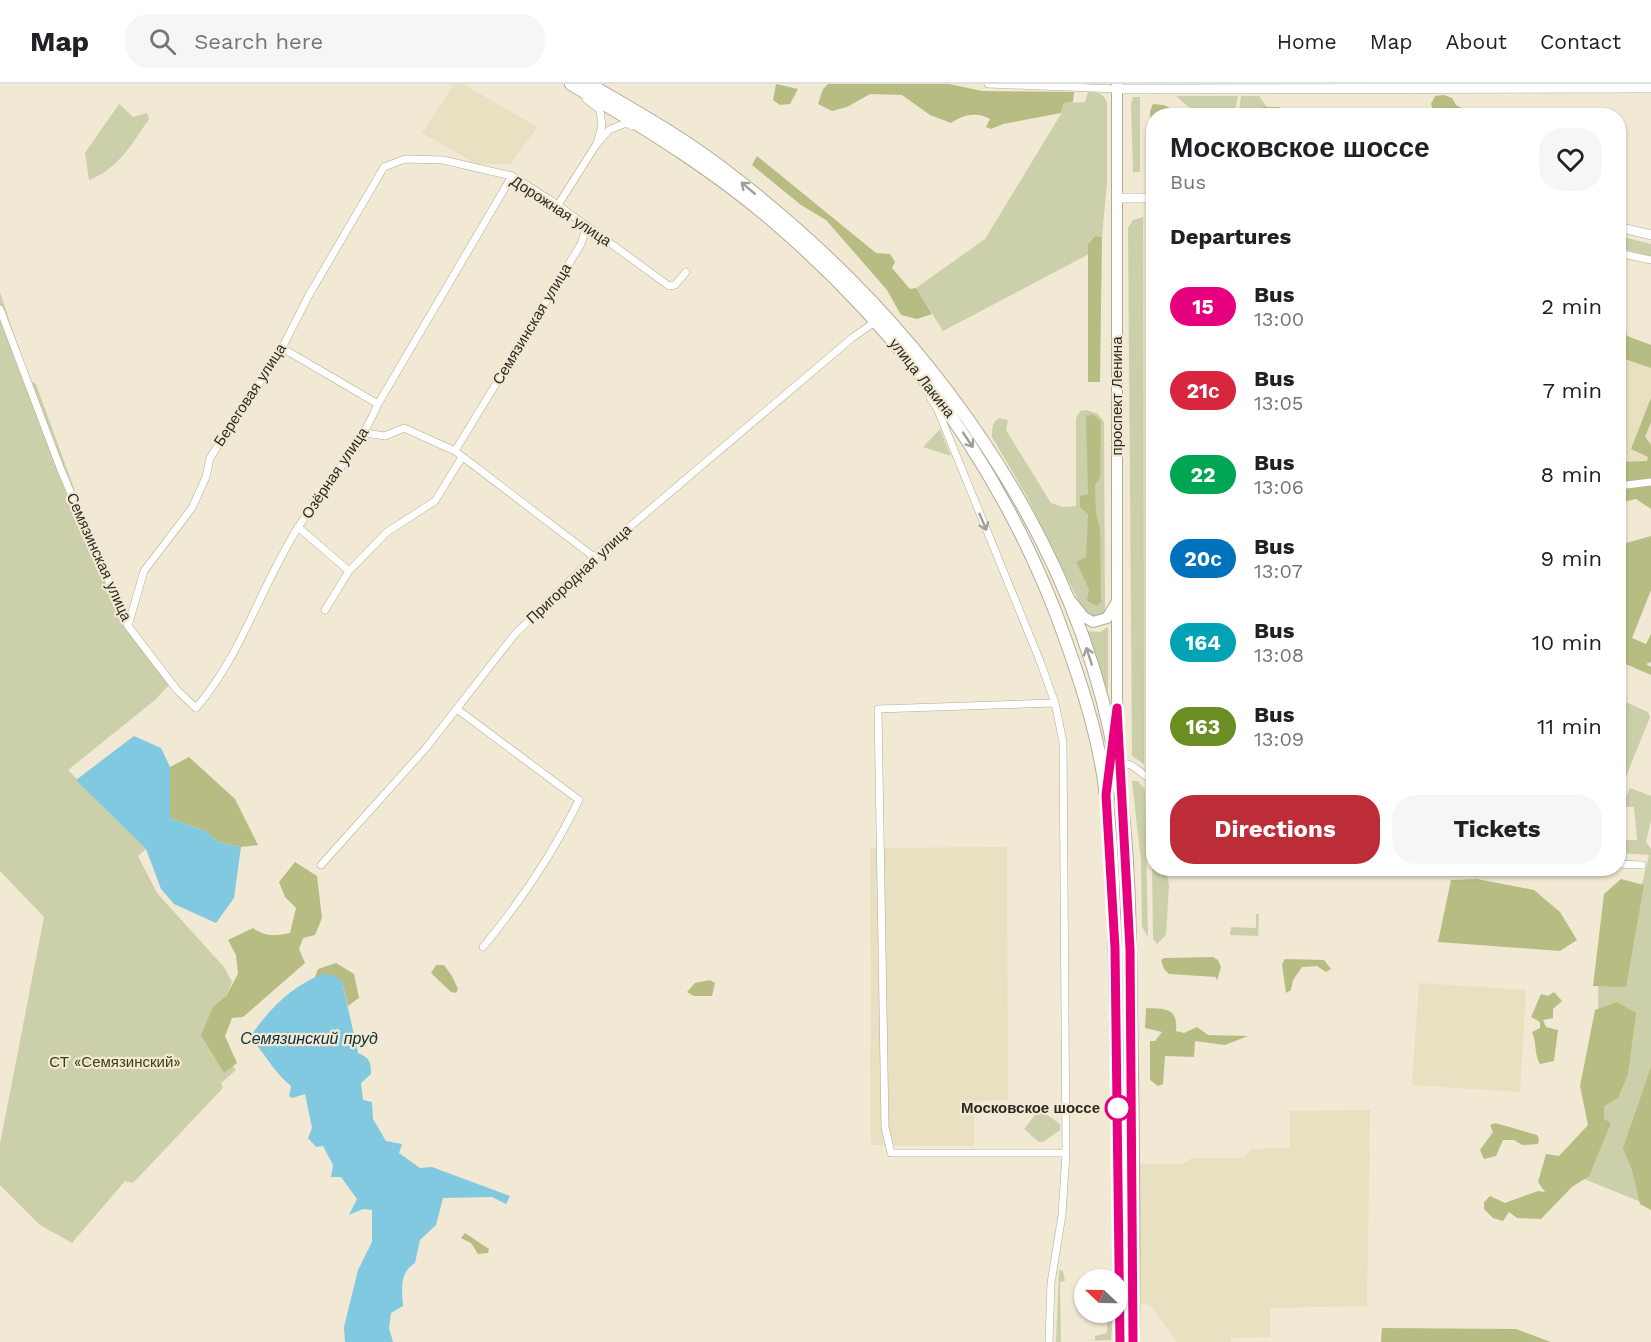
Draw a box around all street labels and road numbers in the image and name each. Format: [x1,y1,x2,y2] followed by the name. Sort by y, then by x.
[507,172,615,251] street label: Дорожная улица
[489,260,576,388] street label: Семязинская улица
[885,335,959,422] street label: улица Лакина
[1108,336,1126,455] street label: проспект Ленина
[210,340,290,450] street label: Береговая улица
[298,423,373,522] street label: Озёрная улица
[63,490,136,624] street label: Семязинская улица
[523,520,636,627] street label: Пригородная улица

